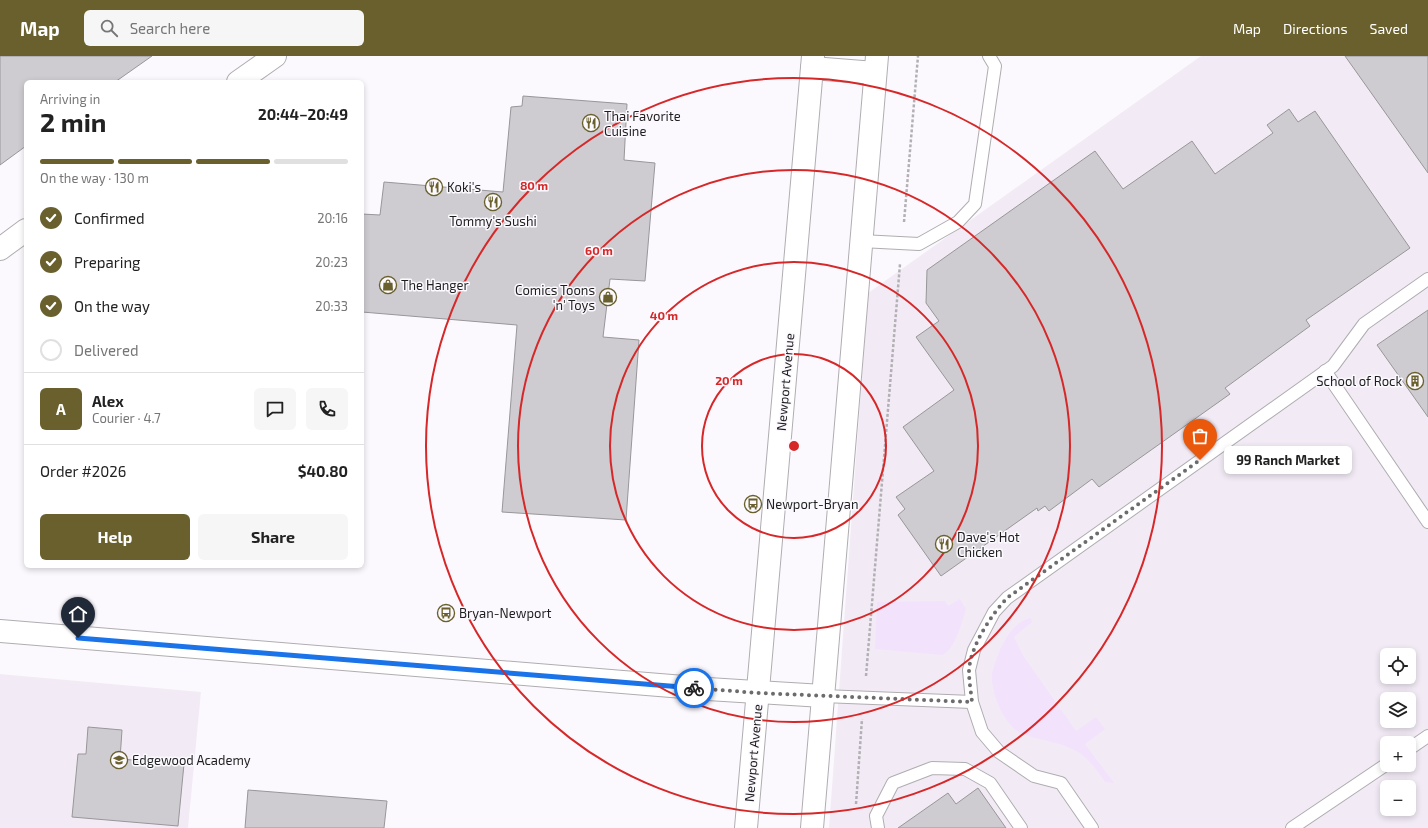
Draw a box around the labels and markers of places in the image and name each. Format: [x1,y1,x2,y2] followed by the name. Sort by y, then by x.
[604,108,681,139] place label: Thai Favorite Cuisine
[581,113,601,133] restaurant icon: Thai Favorite Cuisine
[424,177,444,197] restaurant icon: Koki's
[447,179,481,195] place label: Koki's
[483,192,503,212] restaurant icon: Tommy's Sushi
[449,213,537,229] place label: Tommy's Sushi
[378,275,398,295] shop icon: The Hanger
[401,277,469,293] place label: The Hanger
[515,282,595,313] place label: Comics Toons 'n' Toys
[598,287,618,307] shop icon: Comics Toons 'n' Toys
[1405,371,1425,391] building icon: School of Rock
[1316,373,1402,389] place label: School of Rock
[1183,419,1217,460] pin
[787,439,801,453] centre of rings
[1224,446,1352,474] callout: 99 Ranch Market
[743,494,763,514] bus stop icon: Newport-Bryan
[766,496,859,512] place label: Newport-Bryan
[957,529,1020,560] place label: Dave's Hot Chicken
[934,534,954,554] restaurant icon: Dave's Hot Chicken
[61,597,95,638] pin
[436,603,456,623] bus stop icon: Bryan-Newport
[459,605,552,621] place label: Bryan-Newport
[109,750,129,770] school or university icon: Edgewood Academy
[132,752,251,768] place label: Edgewood Academy

